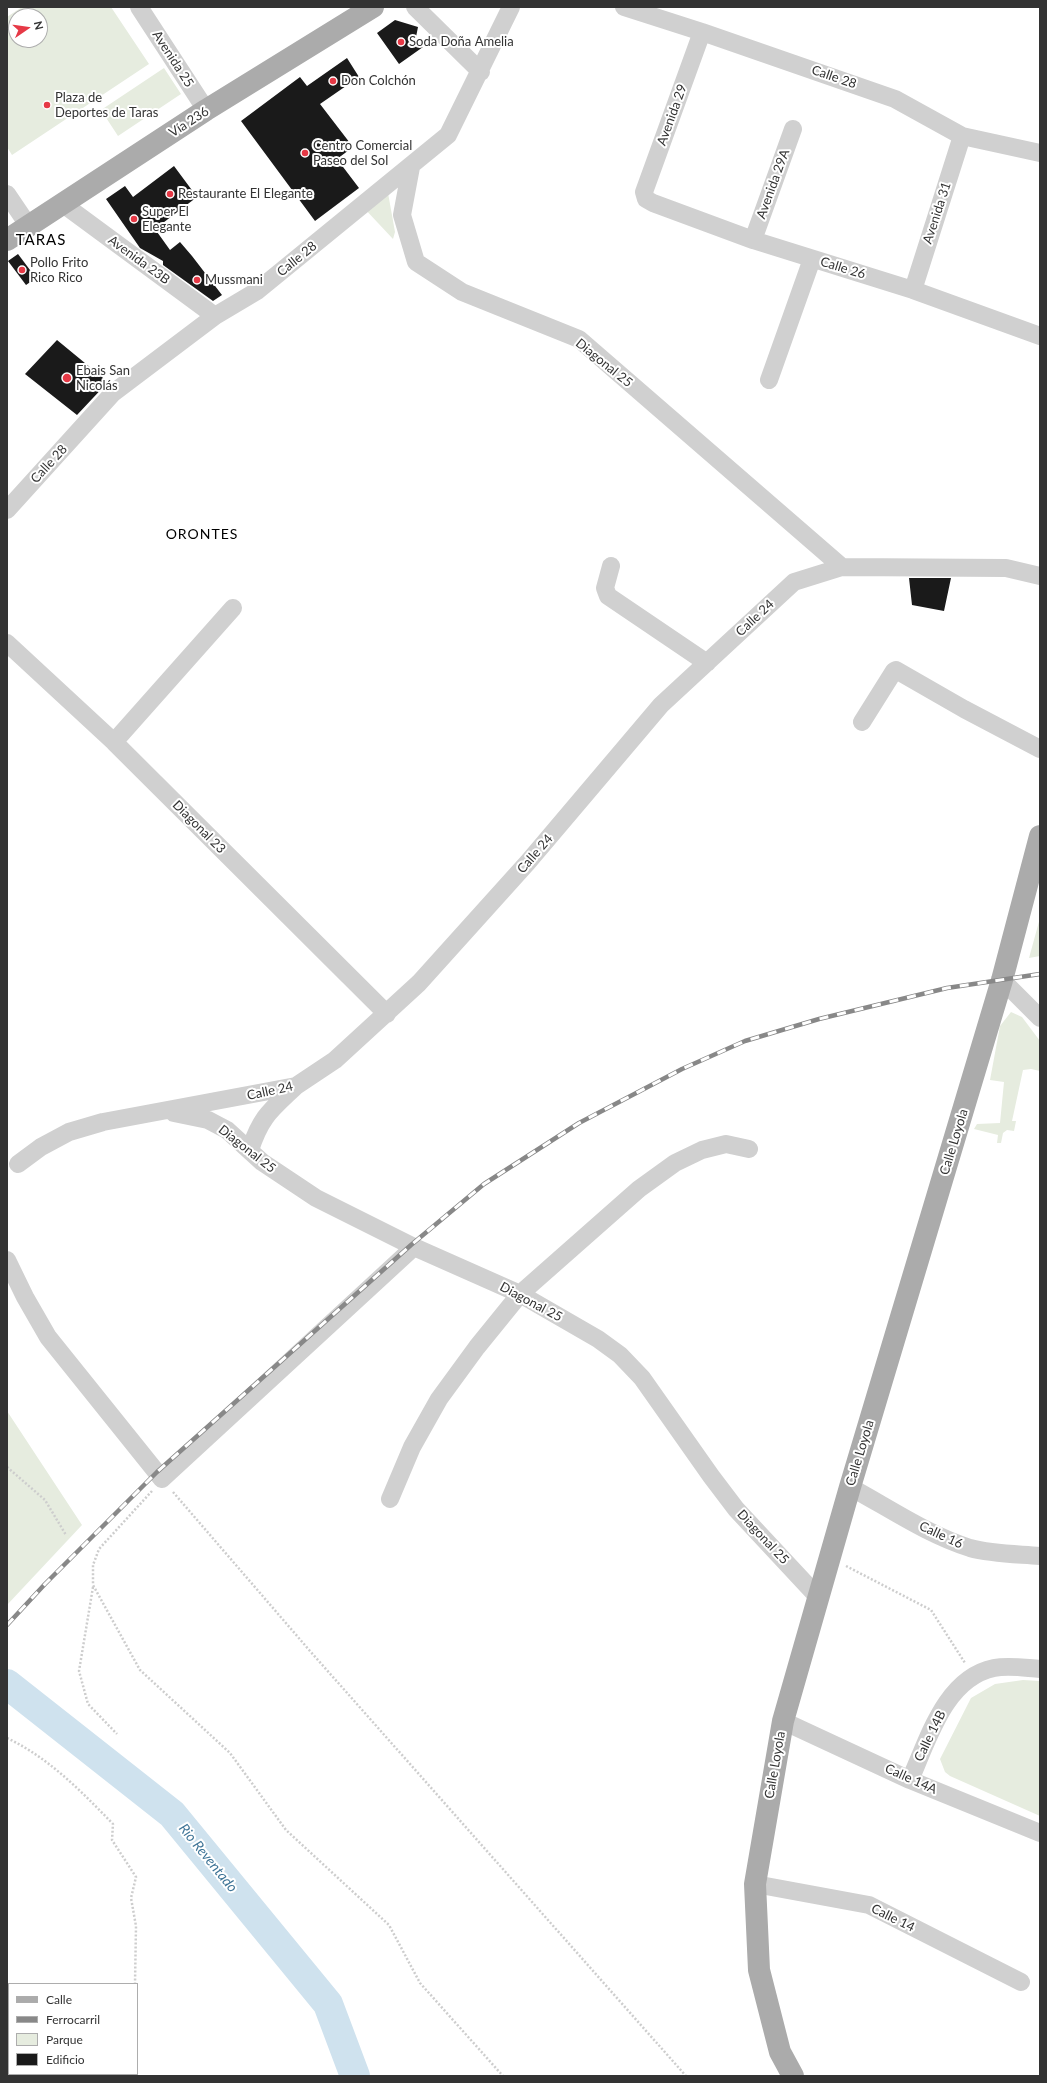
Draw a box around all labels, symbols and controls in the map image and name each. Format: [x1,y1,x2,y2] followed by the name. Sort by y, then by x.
[8,8,48,48] north arrow
[32,20,46,31] text: N
[149,28,197,90] street label: Avenida 25
[409,34,514,50] place label: Soda Doña Amelia
[396,37,406,47] marker: Soda Doña Amelia
[809,62,859,92] street label: Calle 28
[341,73,416,89] place label: Don Colchón
[328,76,338,86] marker: Don Colchón
[654,82,690,148] street label: Avenida 29
[55,90,158,121] place label: Plaza de Deportes de Taras
[42,100,52,110] marker: Plaza de Deportes de Taras
[166,103,212,141] street label: Vía 236
[313,138,412,169] place label: Centro Comercial Paseo del Sol
[753,147,793,221] street label: Avenida 29A
[300,148,310,158] marker: Centro Comercial Paseo del Sol
[920,180,954,246] street label: Avenida 31
[178,186,313,202] place label: Restaurante El Elegante
[165,189,175,199] marker: Restaurante El Elegante
[142,204,191,235] place label: Super El Elegante
[129,214,139,224] marker: Super El Elegante
[16,231,66,249] district label: TARAS
[105,232,173,288] street label: Avenida 23B
[274,238,320,280] street label: Calle 28
[818,254,868,282] street label: Calle 26
[30,255,88,286] place label: Pollo Frito Rico Rico
[17,265,27,275] marker: Pollo Frito Rico Rico
[205,272,263,288] place label: Mussmani
[192,275,202,285] marker: Mussmani
[572,335,636,391] street label: Diagonal 25
[76,363,130,394] place label: Ebais San Nicolás
[61,372,73,384] marker: Ebais San Nicolás
[27,442,71,486] street label: Calle 28
[166,526,238,542] district label: ORONTES
[733,596,777,640] street label: Calle 24
[169,797,229,857] street label: Diagonal 23
[514,831,556,877] street label: Calle 24
[246,1079,294,1103] street label: Calle 24
[937,1107,971,1177] street label: Calle Loyola
[215,1122,279,1176] street label: Diagonal 25
[497,1279,565,1325] street label: Diagonal 25
[843,1418,877,1488] street label: Calle Loyola
[734,1507,792,1567] street label: Diagonal 25
[917,1518,965,1552] street label: Calle 16
[911,1708,949,1764] street label: Calle 14B
[761,1730,789,1800] street label: Calle Loyola
[883,1761,939,1797] street label: Calle 14A
[175,1820,241,1896] water label: Rio Reventado
[869,1901,917,1935] street label: Calle 14
[8,1983,138,2075] legend
[46,1992,72,2007] text: Calle
[46,2012,100,2027] text: Ferrocarril
[46,2032,83,2047] text: Parque
[46,2052,85,2067] text: Edificio

